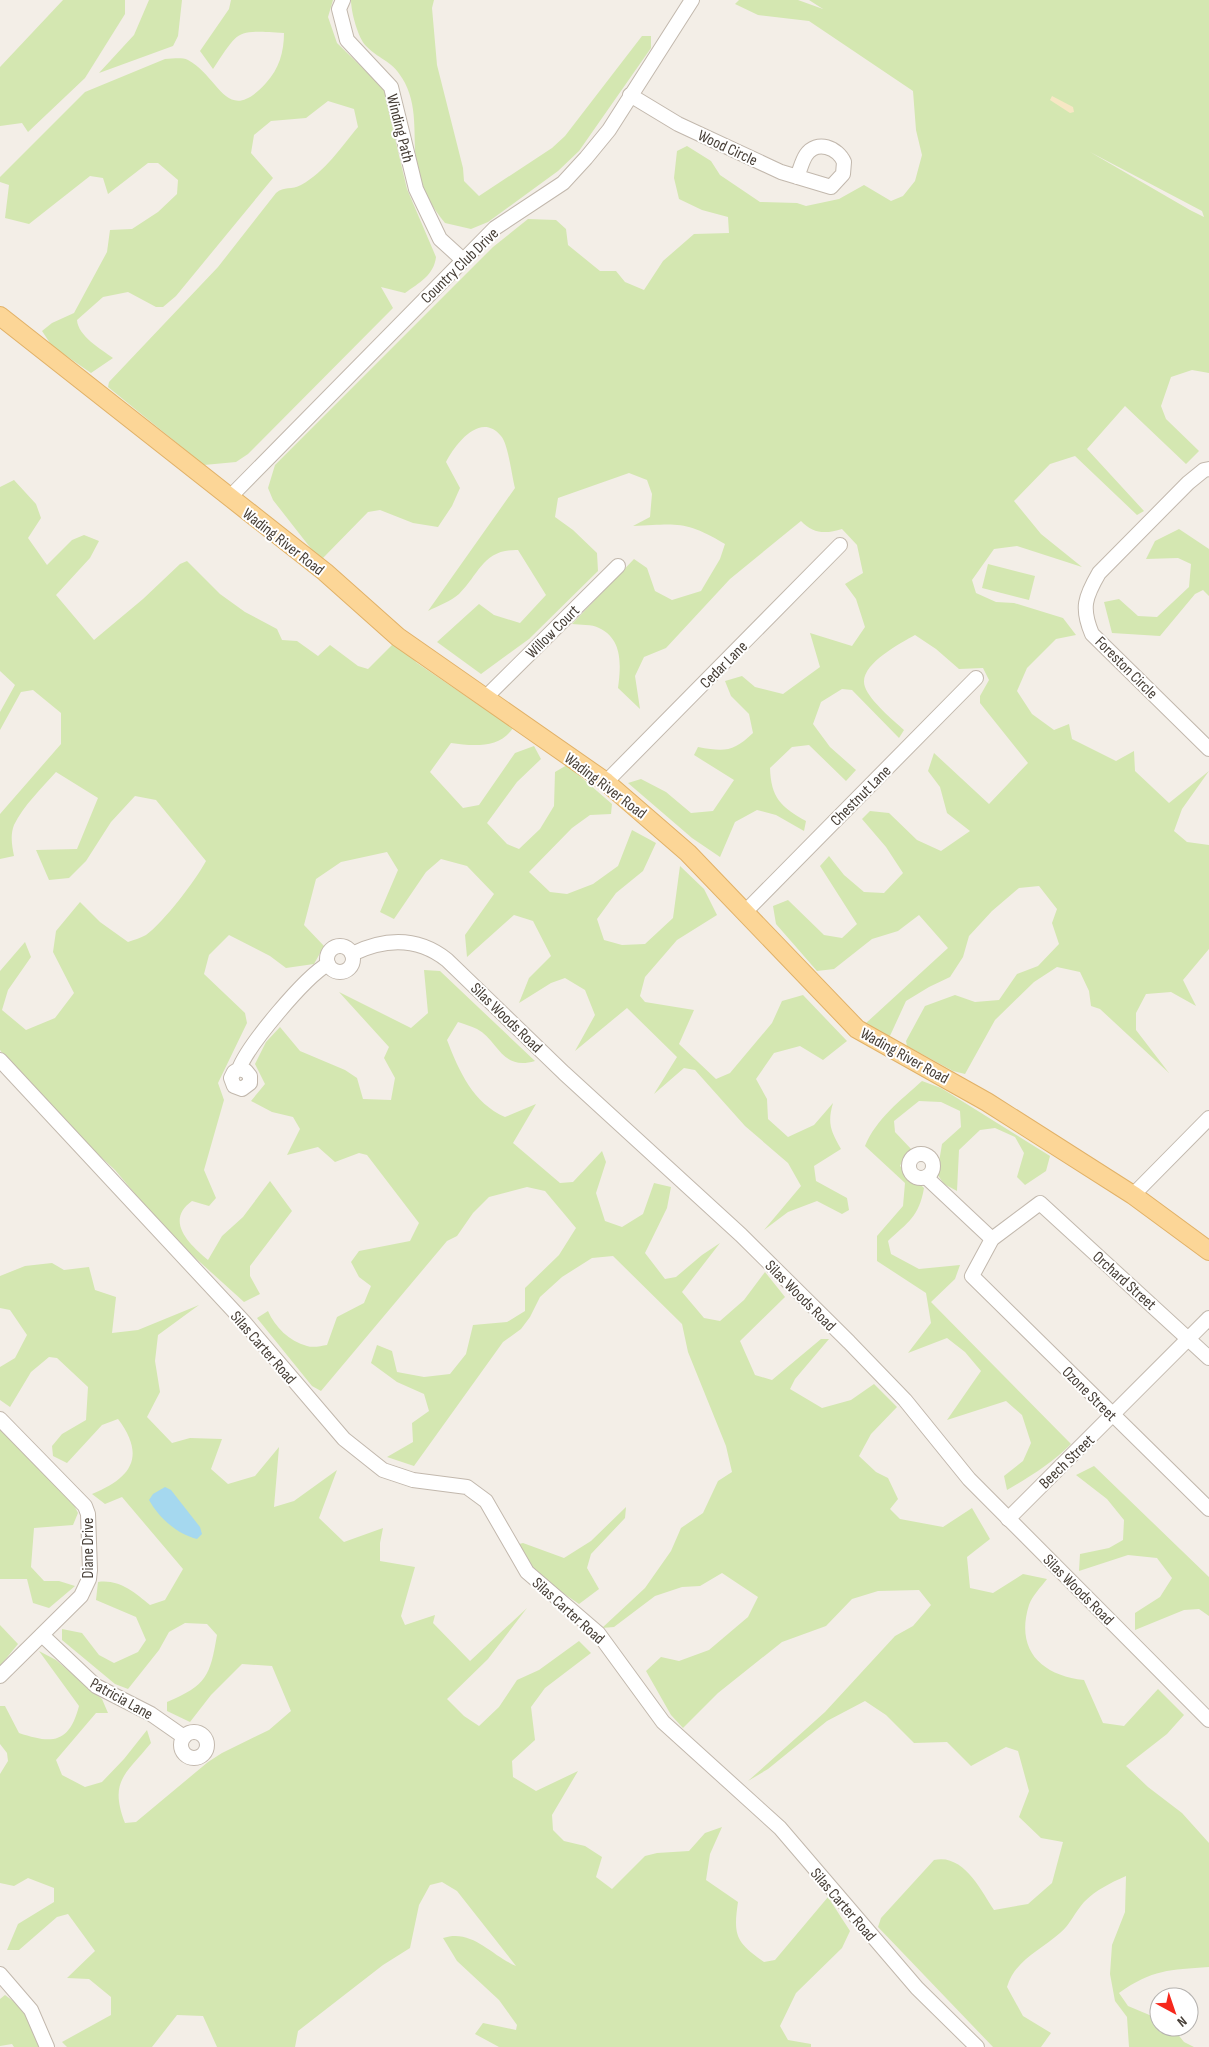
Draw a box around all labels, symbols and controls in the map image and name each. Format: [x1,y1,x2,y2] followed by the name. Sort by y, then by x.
[382,92,417,165] street label: Winding Path
[695,126,760,170] street label: Wood Circle
[417,224,503,308] street label: Country Club Drive
[239,504,328,580] street label: Wading River Road
[522,601,584,663] street label: Willow Court
[1091,633,1161,703] street label: Foreston Circle
[696,637,752,693] street label: Cedar Lane
[560,749,650,823] street label: Wading River Road
[827,762,895,830] street label: Chestnut Lane
[466,979,546,1057] street label: Silas Woods Road
[857,1024,952,1088] street label: Wading River Road
[1088,1248,1160,1315] street label: Orchard Street
[761,1257,839,1335] street label: Silas Woods Road
[226,1308,300,1388] street label: Silas Carter Road
[1058,1363,1120,1425] street label: Ozone Street
[1035,1431,1099,1493] street label: Beech Street
[79,1518,98,1578] street label: Diane Drive
[1039,1551,1117,1629] street label: Silas Woods Road
[528,1574,608,1649] street label: Silas Carter Road
[87,1674,156,1724] street label: Patricia Lane
[806,1865,880,1945] street label: Silas Carter Road
[1149,1987,1199,2037] north arrow
[1174,2013,1190,2030] text: N

